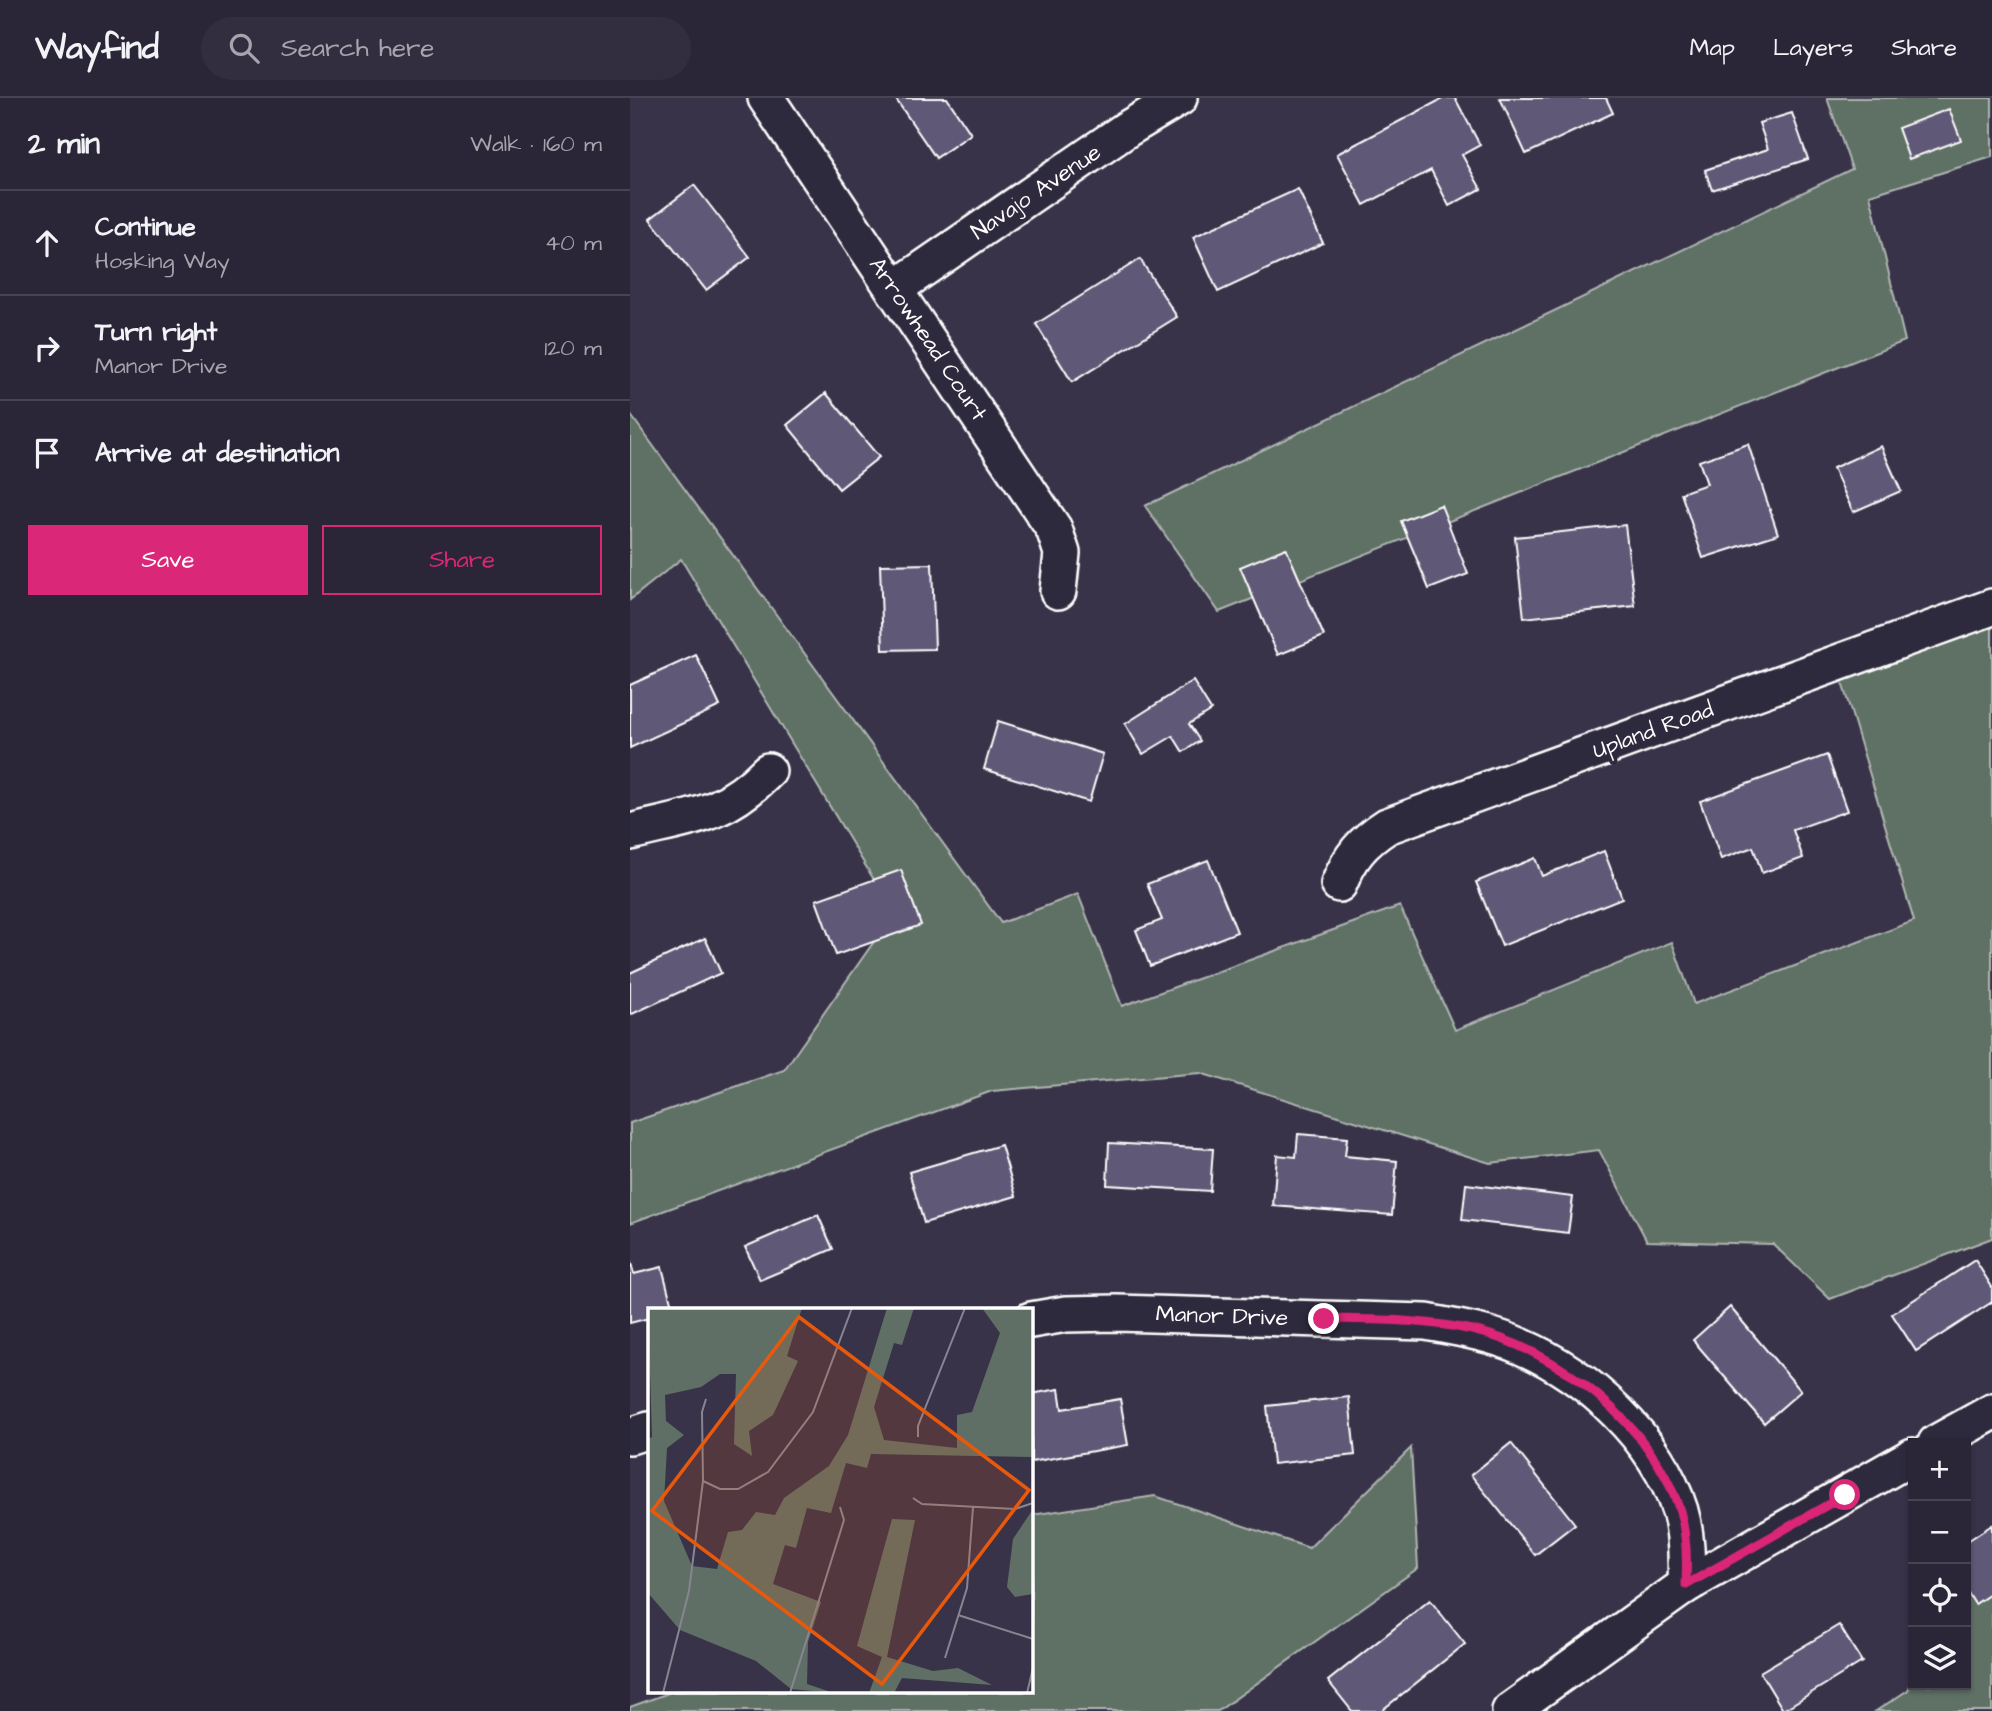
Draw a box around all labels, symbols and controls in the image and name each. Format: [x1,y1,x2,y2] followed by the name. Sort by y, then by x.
[201,17,691,80] search box
[35,25,159,71] text: Wayfind
[225,29,263,67] icon: search
[281,30,434,66] text: Search here
[1690,31,1735,65] text: Map
[1773,31,1853,65] text: Layers
[1891,31,1957,65] text: Share
[28,123,100,165] text: 2 min
[470,128,602,160] text: Walk · 160 m
[965,137,1107,247] street label: Navajo Avenue
[95,209,196,245] text: Continue
[28,224,66,262] icon: ahead
[545,227,602,259] text: 40 m
[95,245,230,277] text: Hosking Way
[861,251,995,428] street label: Arrowhead Court
[95,314,217,350] text: Turn right
[28,329,66,367] icon: right
[544,332,602,364] text: 120 m
[95,350,228,382] text: Manor Drive
[28,434,66,472] icon: arrive
[95,435,340,471] text: Arrive at destination
[28,525,308,595] button: Save
[322,525,602,595] button: Share
[1588,693,1718,767] street label: Upland Road
[1155,1298,1289,1334] street label: Manor Drive
[1308,1303,1339,1334] route end
[648,1308,1032,1694] inset map
[1908,1438,1971,1690] map controls
[1908,1438,1971,1501] button: +
[1829,1479,1860,1510] route start
[1908,1501,1971,1564] button: −
[1908,1564,1971,1627] button: locate
[1908,1627,1971,1690] button: layers

